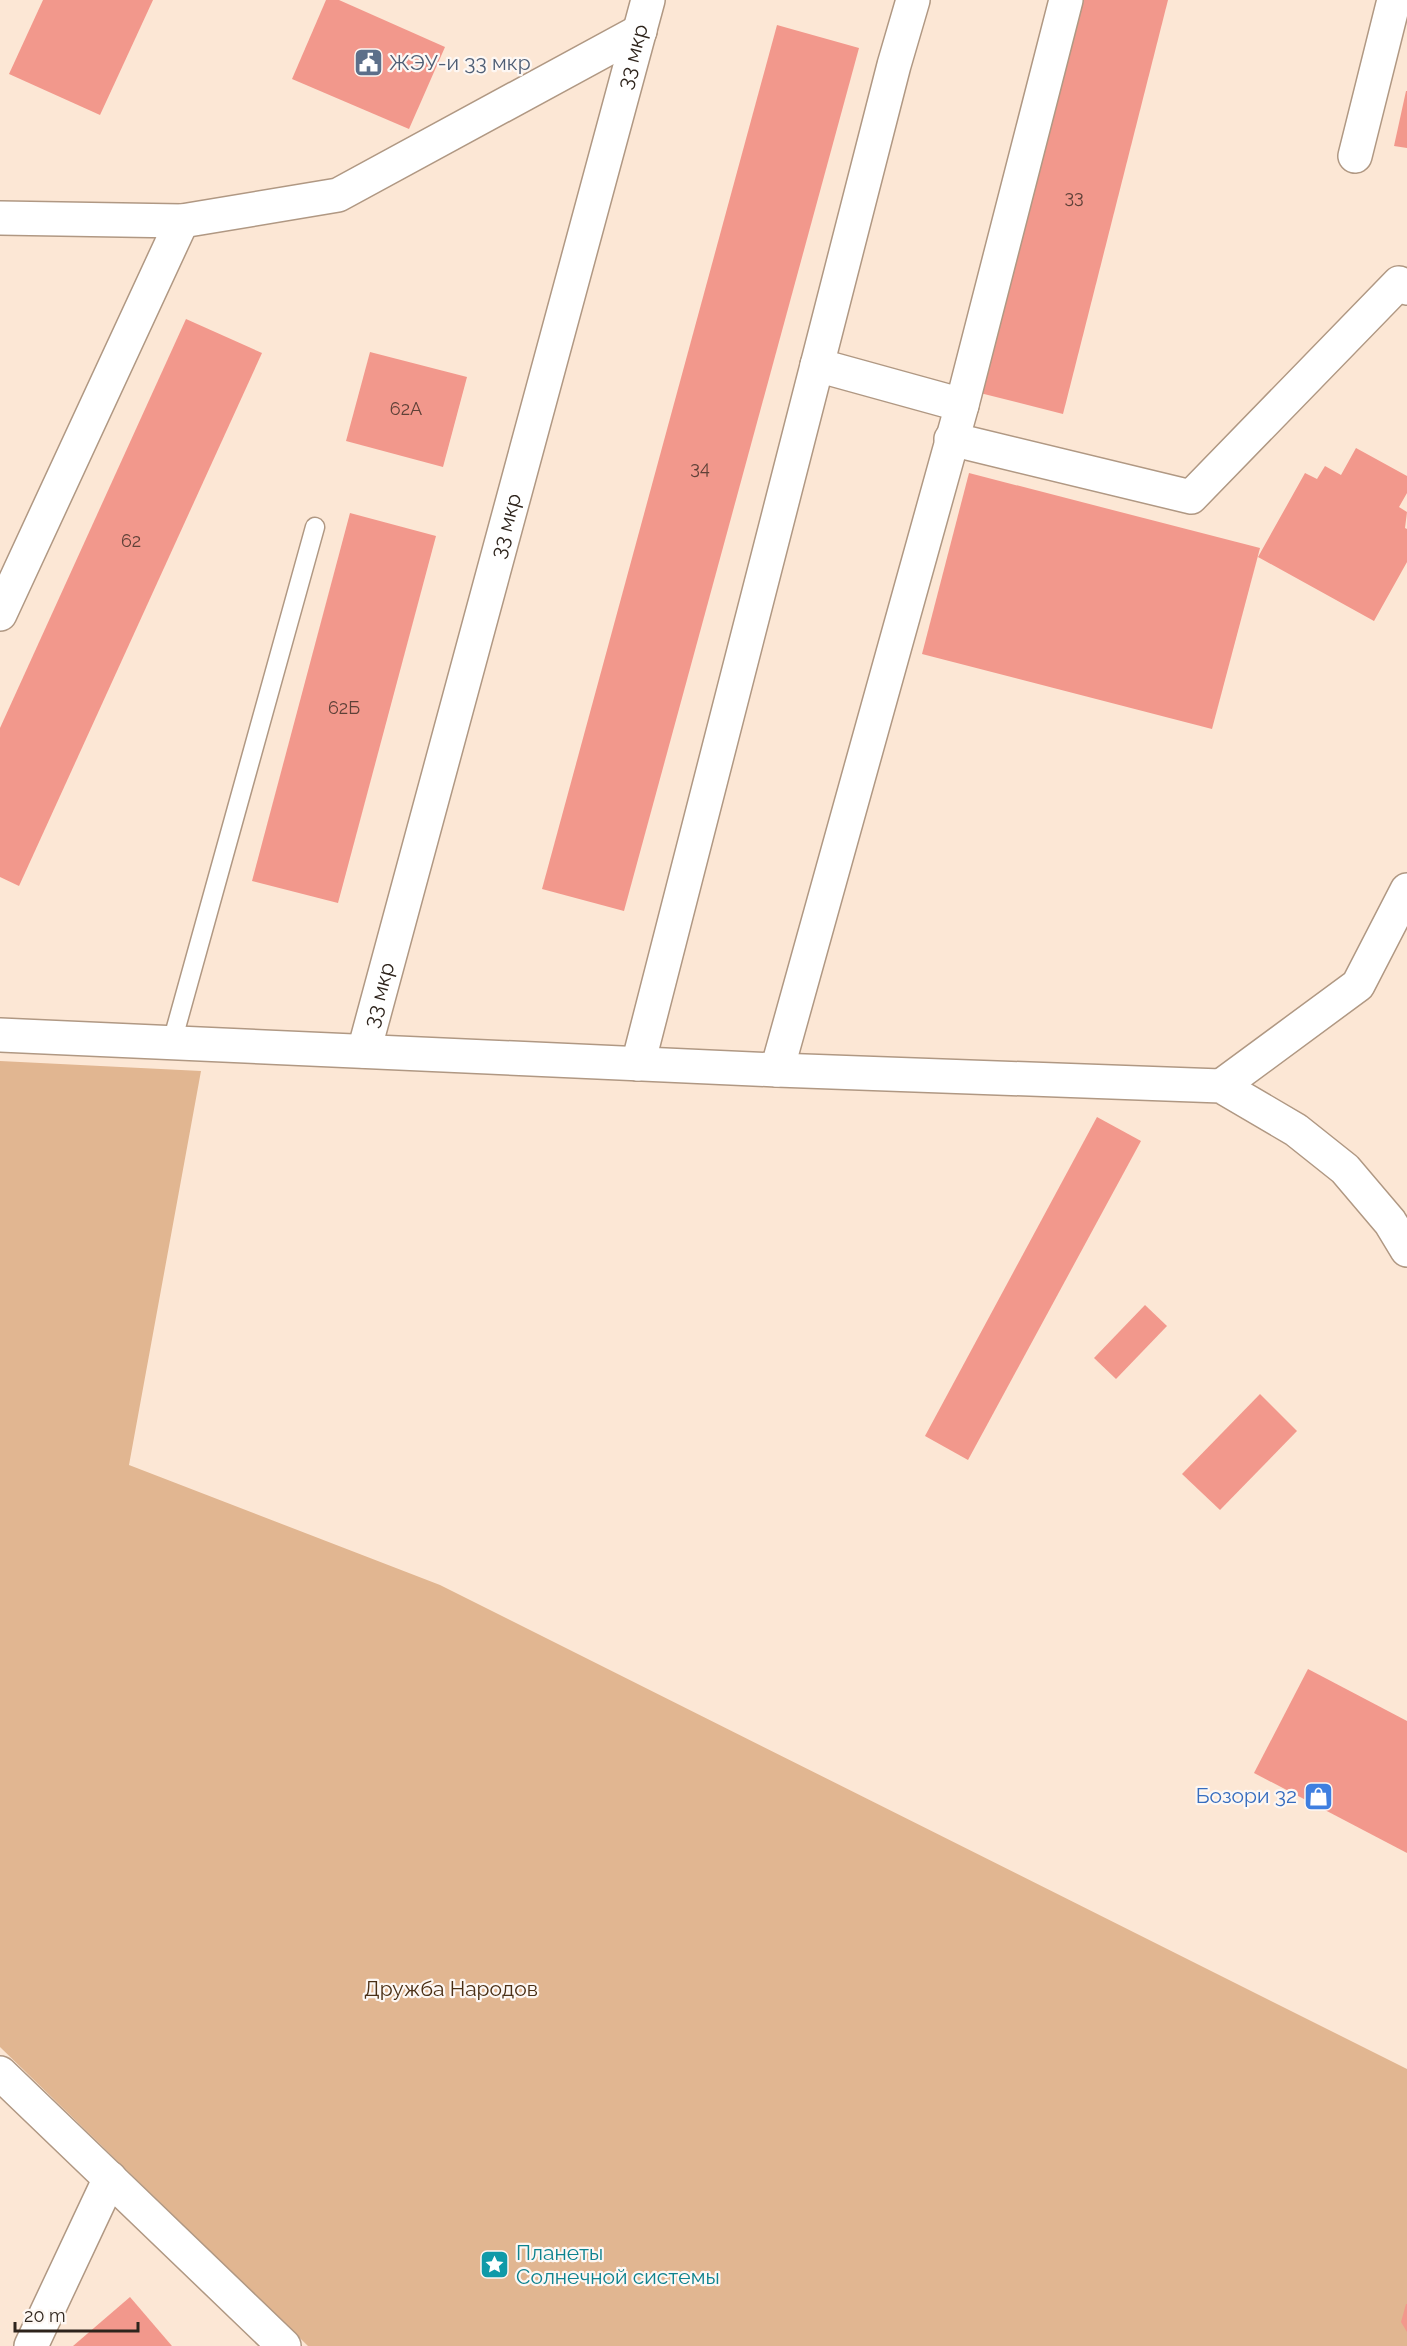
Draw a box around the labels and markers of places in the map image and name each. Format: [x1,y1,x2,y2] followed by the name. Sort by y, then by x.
[352,47,384,79] public building icon: ЖЭУ-и 33 мкр
[389,50,531,75] place label: ЖЭУ-и 33 мкр
[1302,1780,1334,1812] shop icon: Бозори 32
[1196,1783,1297,1808] place label: Бозори 32
[516,2240,720,2289] place label: Планеты Солнечной системы
[479,2249,511,2281] place icon: Планеты Солнечной системы

